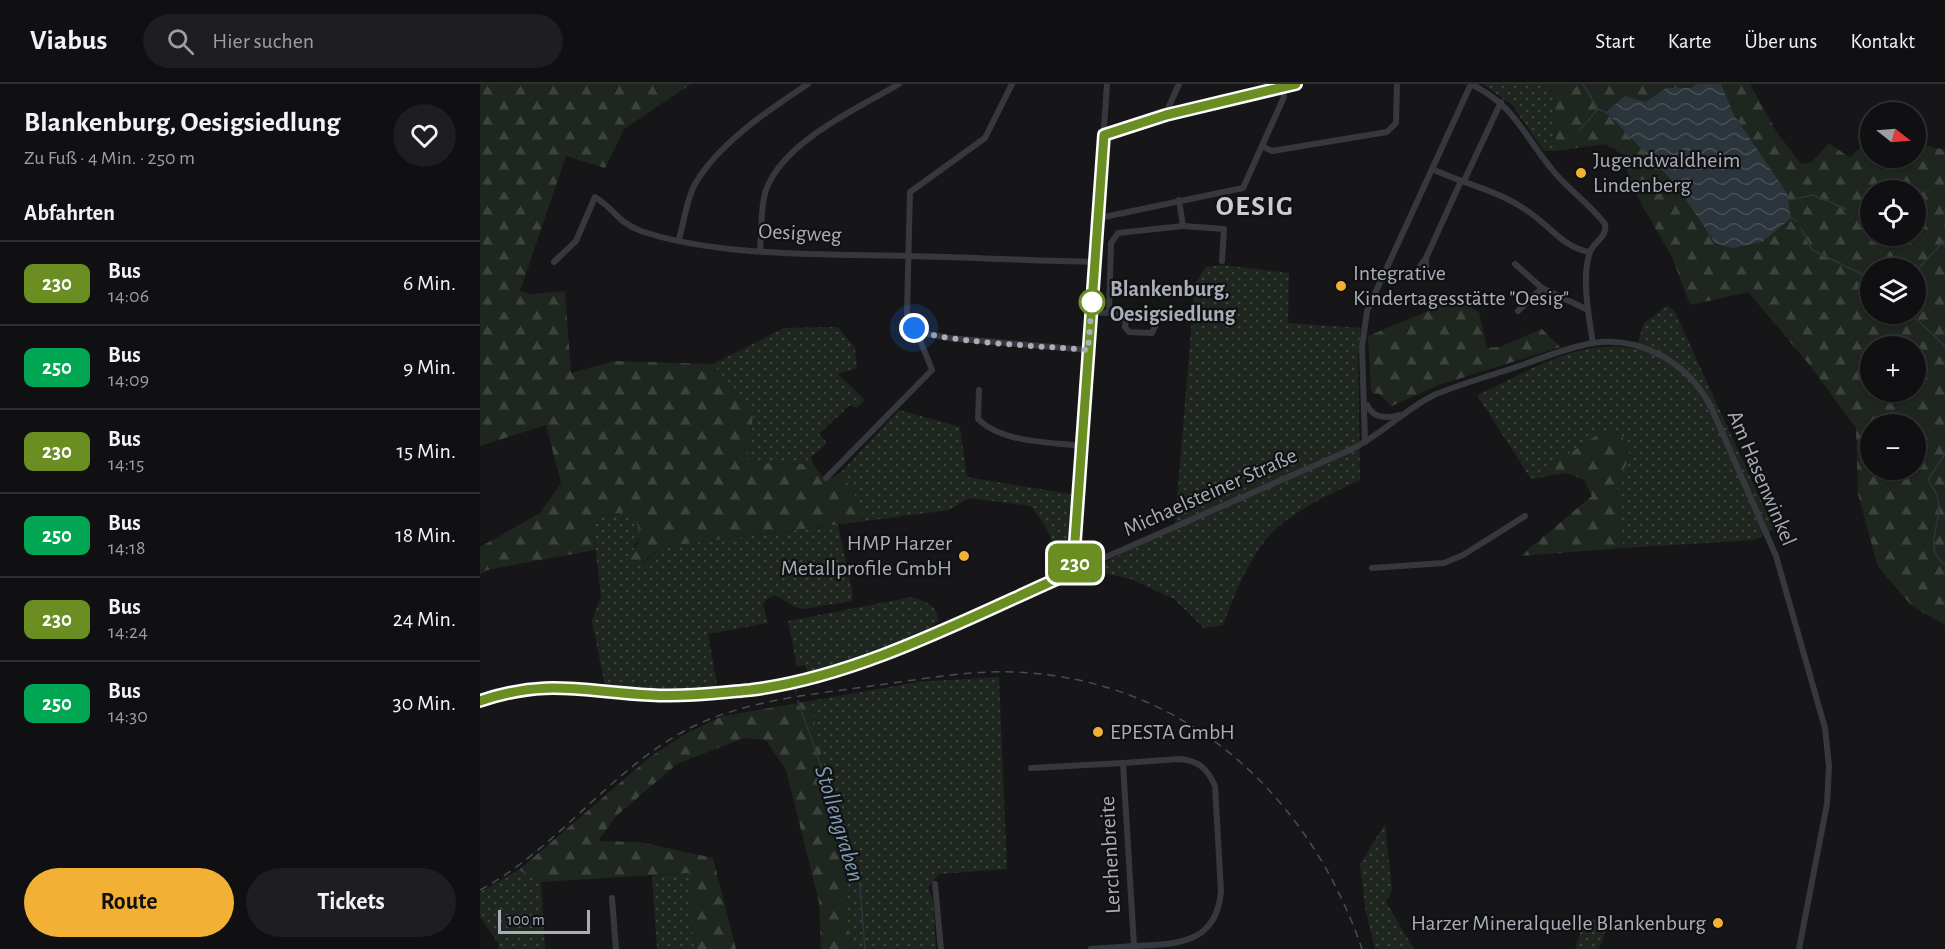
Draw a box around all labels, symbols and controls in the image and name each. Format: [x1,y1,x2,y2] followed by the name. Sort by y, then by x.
[143,14,563,68] search box
[164,25,197,58] icon: search
[30,27,107,55] text: Viabus
[212,30,314,52] text: Hier suchen
[1595,31,1635,52] text: Start
[1668,31,1711,52] text: Karte
[1744,31,1817,52] text: Über uns
[1850,31,1915,52] text: Kontakt
[1860,102,1926,168] north arrow
[1860,102,1926,480] map controls
[393,104,456,167] button: heart
[24,109,340,137] text: Blankenburg, Oesigsiedlung
[24,148,195,168] text: Zu Fuß · 4 Min. · 250 m
[1593,149,1740,196] place label: Jugendwaldheim Lindenberg
[1574,166,1588,180] marker: Jugendwaldheim Lindenberg
[1860,180,1926,246] button: locate
[1216,193,1294,221] district label: OESIG
[24,202,115,224] text: Abfahrten
[758,220,843,246] street label: Oesigweg
[1860,258,1926,324] button: layers
[108,260,141,282] text: Bus
[1353,262,1569,309] place label: Integrative Kindertagesstätte "Oesig"
[403,272,456,294] text: 6 Min.
[42,273,72,294] text: 230
[1110,278,1237,325] place label: Blankenburg, Oesigsiedlung
[1334,279,1348,293] marker: Integrative Kindertagesstätte "Oesig"
[108,286,149,306] text: 14:06
[1079,289,1105,315] marker: Blankenburg, Oesigsiedlung
[899,313,929,343] your location
[1860,336,1926,402] button: +
[108,344,141,366] text: Bus
[403,356,456,378] text: 9 Min.
[42,357,72,378] text: 250
[108,370,149,390] text: 14:09
[1724,407,1800,549] street label: Am Hasenwinkel
[1860,414,1926,480] button: −
[108,428,141,450] text: Bus
[397,440,456,462] text: 15 Min.
[42,441,72,462] text: 230
[1120,444,1300,540] street label: Michaelsteiner Straße
[108,454,144,474] text: 14:15
[108,512,141,534] text: Bus
[395,524,456,546] text: 18 Min.
[42,525,72,546] text: 250
[781,532,952,579] place label: HMP Harzer Metallprofile GmbH
[108,538,145,558] text: 14:18
[1040,544,1110,582] line badge: 230
[957,549,971,563] marker: HMP Harzer Metallprofile GmbH
[1060,553,1090,574] text: 230
[108,596,141,618] text: Bus
[393,608,456,630] text: 24 Min.
[42,609,72,630] text: 230
[108,622,148,642] text: 14:24
[108,680,141,702] text: Bus
[393,692,456,714] text: 30 Min.
[42,693,72,714] text: 250
[108,706,148,726] text: 14:30
[1110,721,1235,743] place label: EPESTA GmbH
[1091,725,1105,739] marker: EPESTA GmbH
[810,763,868,885] water label: Stollengraben
[1096,796,1124,914] street label: Lerchenbreite
[24,868,234,937] button: Route
[246,868,456,937] button: Tickets
[498,907,590,934] scale bar
[507,912,545,928] text: 100 m
[1411,912,1706,934] place label: Harzer Mineralquelle Blankenburg
[1711,916,1725,930] marker: Harzer Mineralquelle Blankenburg

